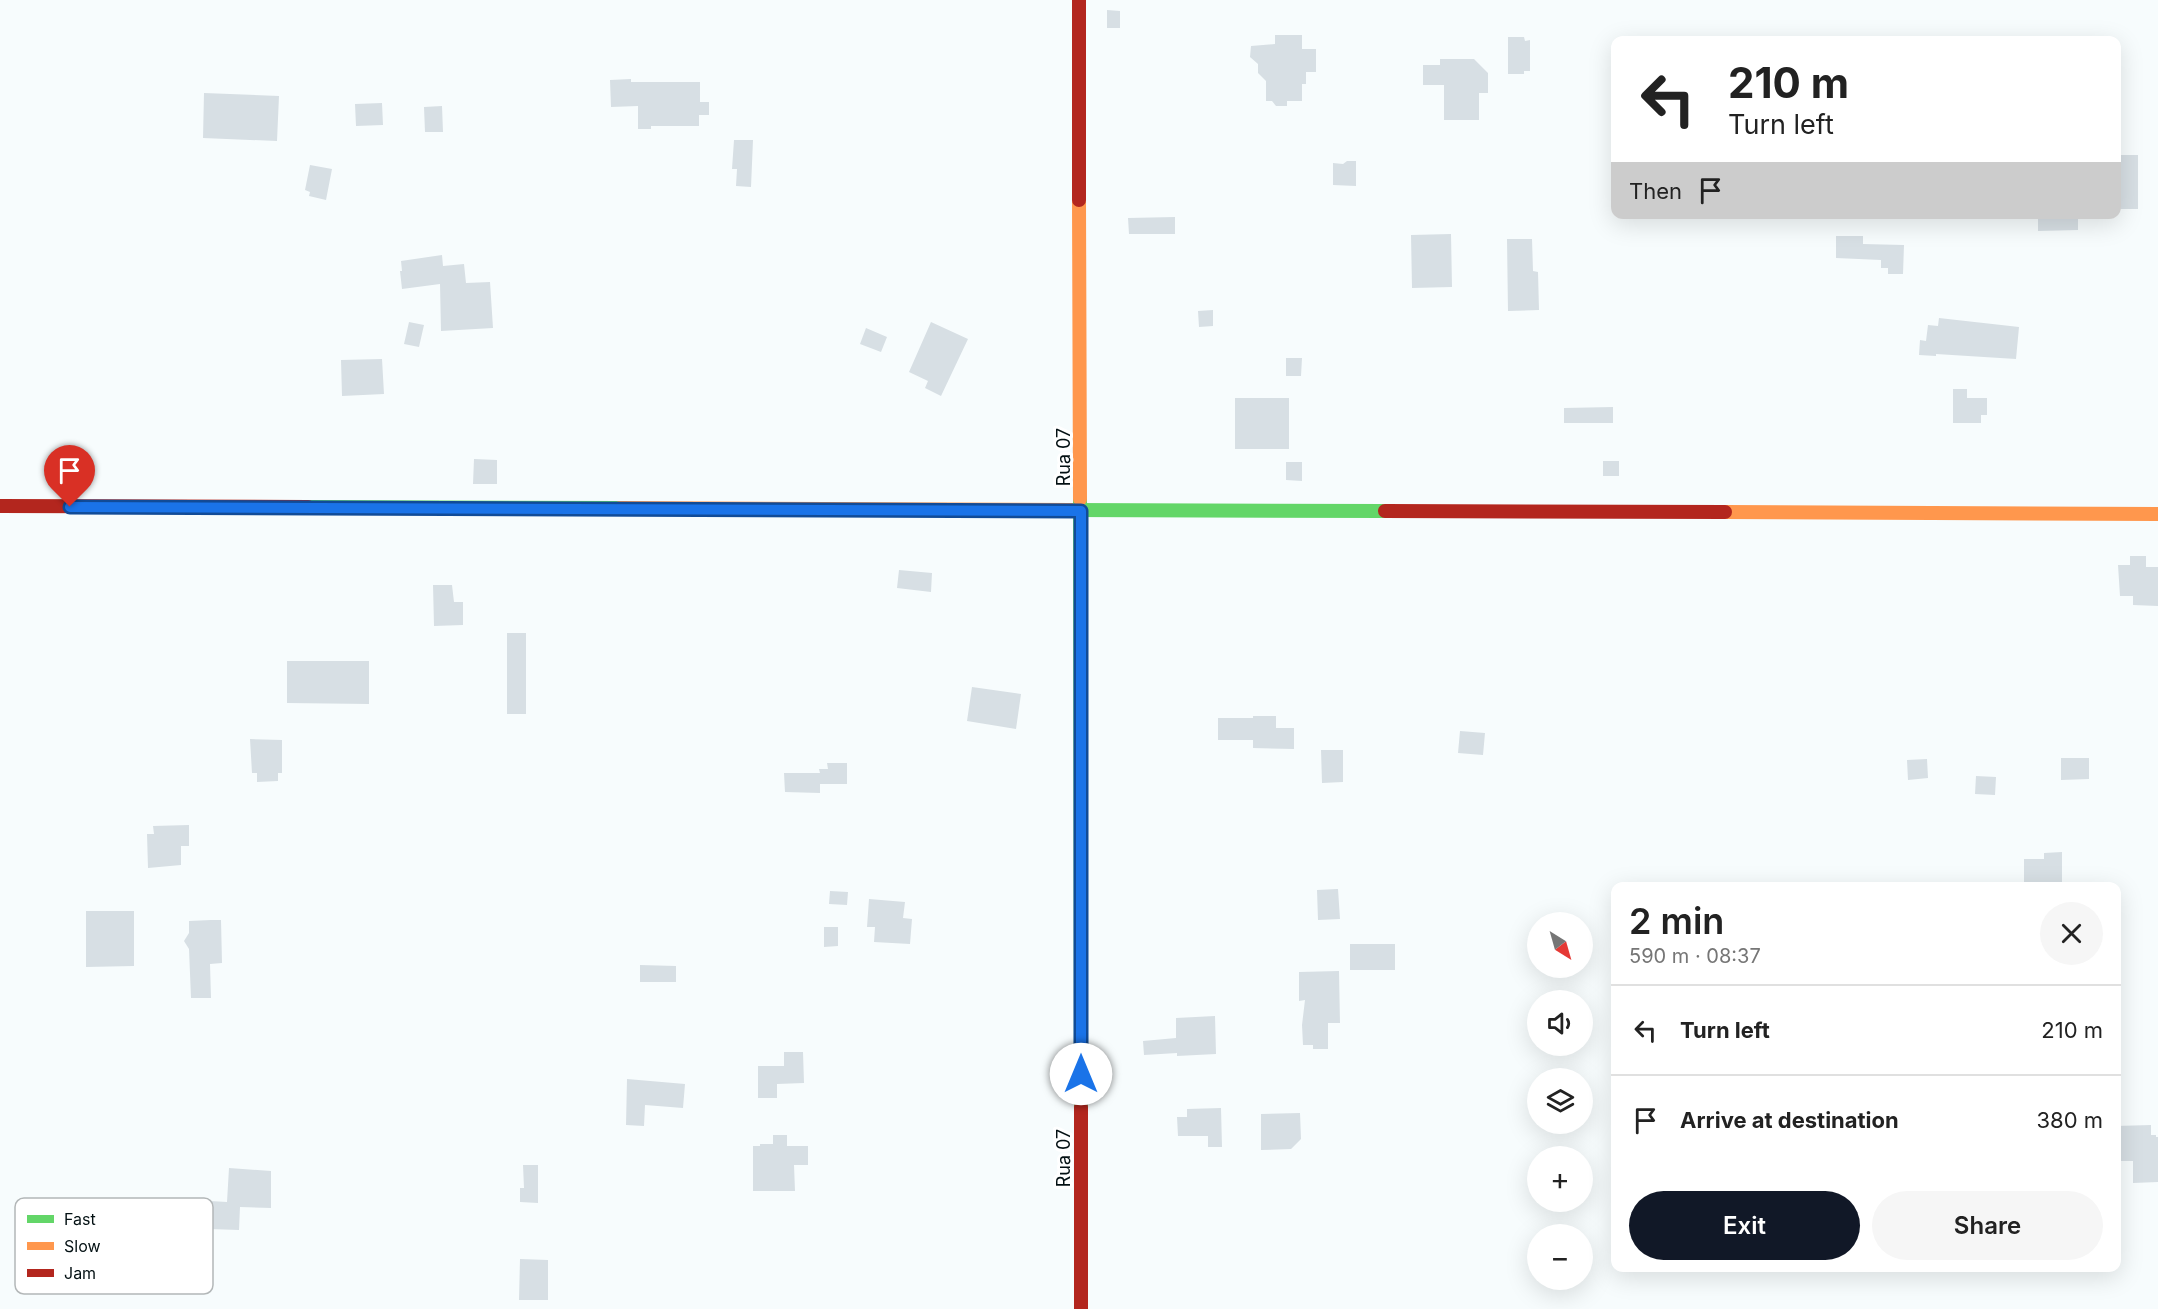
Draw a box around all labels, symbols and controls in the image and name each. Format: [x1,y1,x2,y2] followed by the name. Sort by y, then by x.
[1728,57,1849,108] text: 210 m
[1629,60,1707,138] icon: left
[1728,108,1834,141] text: Turn left
[1694,174,1727,207] icon: arrive
[1629,178,1682,204] text: Then
[1053,428,1074,486] street label: Rua 07
[44,445,95,507] pin
[53,454,86,487] icon: arrive
[1629,899,1724,943] text: 2 min
[2040,902,2103,965] button: close
[1527,912,1593,978] north arrow
[1527,912,1593,1290] map controls
[1629,944,1761,968] text: 590 m · 08:37
[1527,990,1593,1056] button: sound
[1629,1014,1662,1047] icon: left
[1680,1017,1770,1043] text: Turn left
[2041,1017,2103,1043] text: 210 m
[1049,1042,1113,1106] position arrow
[1527,1068,1593,1134] button: layers
[1629,1104,1662,1137] icon: arrive
[1680,1107,1899,1133] text: Arrive at destination
[2036,1107,2103,1133] text: 380 m
[1053,1129,1074,1187] street label: Rua 07
[1527,1146,1593,1212] button: +
[1629,1191,1860,1260] button: Exit
[1872,1191,2103,1260] button: Share
[15,1198,213,1294] legend
[64,1209,96,1229] text: Fast
[1527,1224,1593,1290] button: −
[64,1236,101,1256] text: Slow
[64,1263,96,1283] text: Jam

